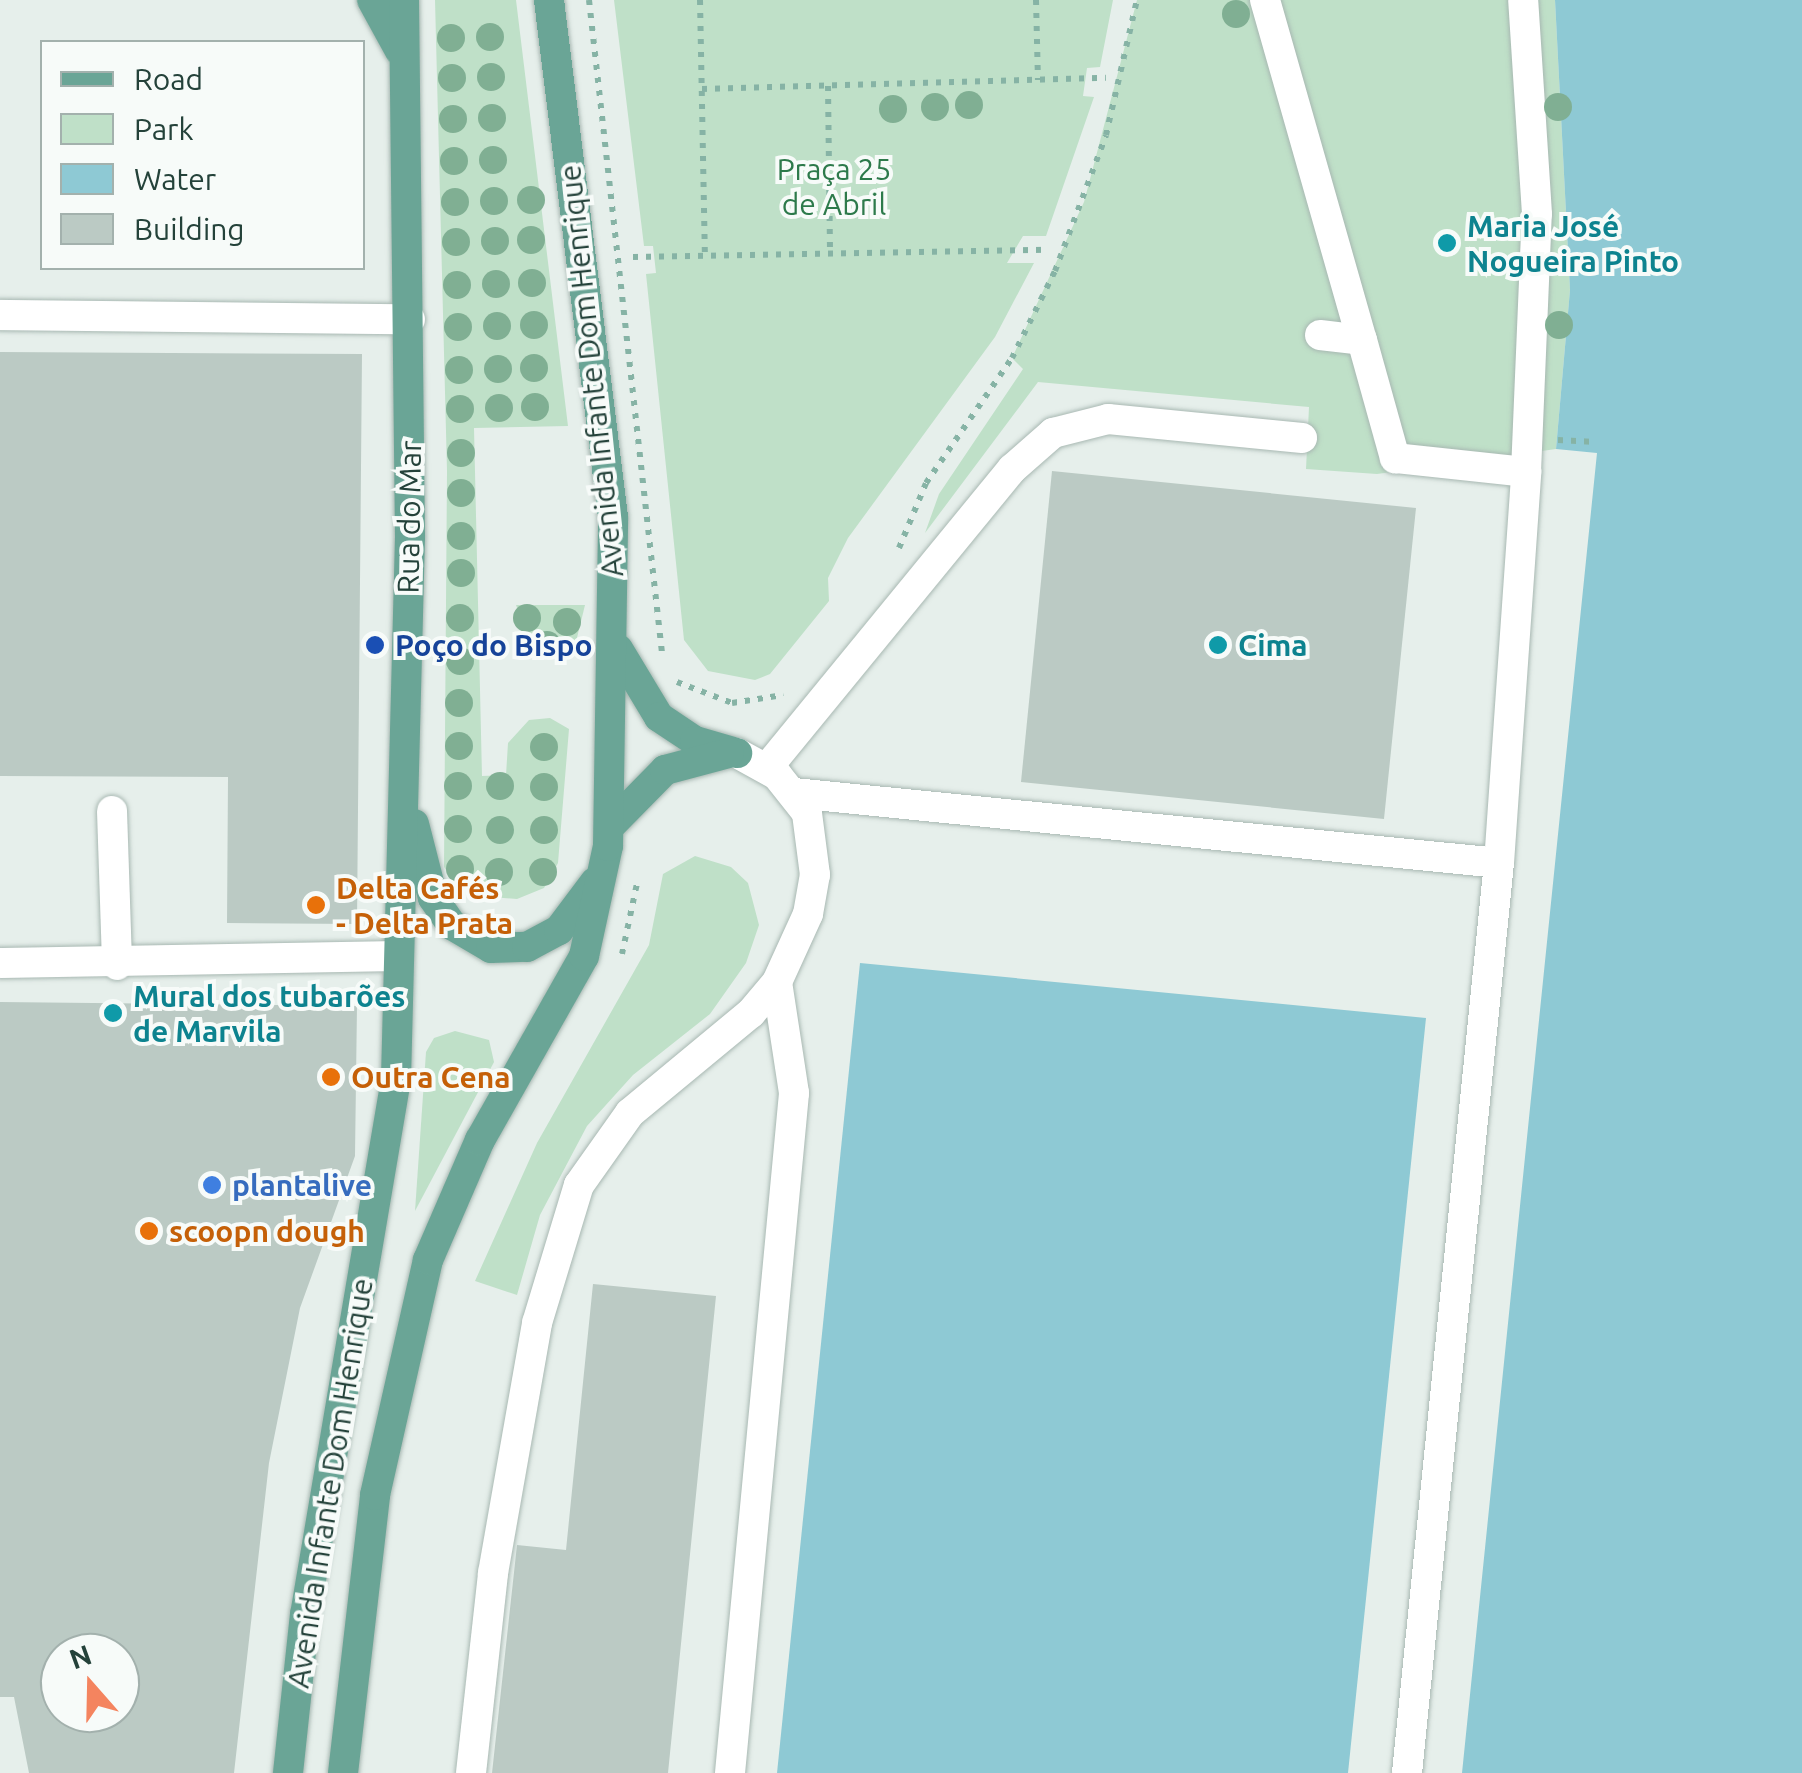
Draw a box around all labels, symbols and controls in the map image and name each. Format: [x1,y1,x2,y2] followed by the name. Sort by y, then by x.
[40,40,365,270] legend
[134,62,203,96] text: Road
[134,112,194,146] text: Park
[777,151,891,222] park label: Praça 25 de Abril
[134,162,216,196] text: Water
[551,163,631,579] street label: Avenida Infante Dom Henrique
[1467,208,1679,278] place label: Maria José Nogueira Pinto
[134,212,245,246] text: Building
[1436,232,1458,254] marker: Maria José Nogueira Pinto
[390,440,428,594] street label: Rua do Mar
[395,627,593,663] place label: Poço do Bispo
[1238,627,1308,663] place label: Cima
[364,634,386,656] marker: Poço do Bispo
[1207,634,1229,656] marker: Cima
[336,870,513,940] place label: Delta Cafés - Delta Prata
[305,894,327,916] marker: Delta Cafés - Delta Prata
[133,978,405,1048] place label: Mural dos tubarões de Marvila
[102,1002,124,1024] marker: Mural dos tubarões de Marvila
[351,1059,511,1095] place label: Outra Cena
[320,1066,342,1088] marker: Outra Cena
[232,1167,372,1203] place label: plantalive
[201,1174,223,1196] marker: plantalive
[169,1213,365,1249] place label: scoopn dough
[138,1220,160,1242] marker: scoopn dough
[280,1276,380,1690] street label: Avenida Infante Dom Henrique
[40,1633,140,1733] north arrow
[65,1638,95,1674] text: N

